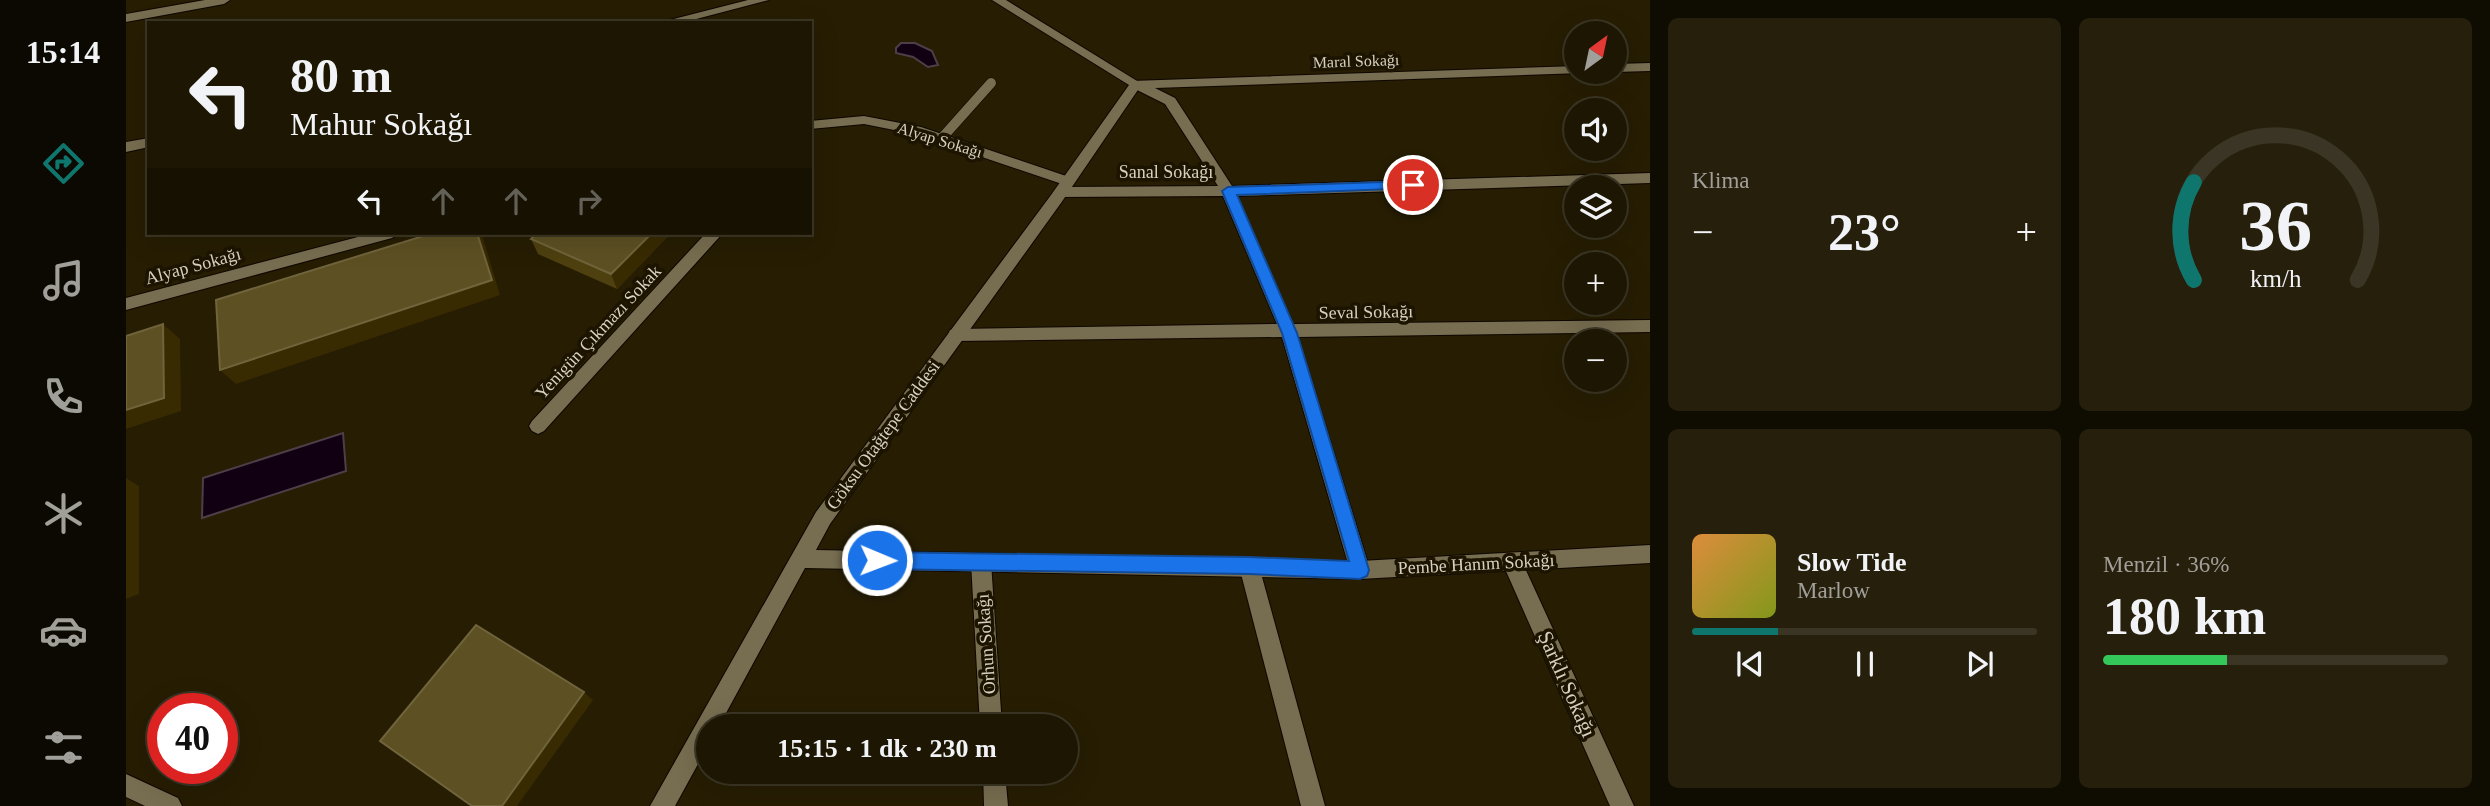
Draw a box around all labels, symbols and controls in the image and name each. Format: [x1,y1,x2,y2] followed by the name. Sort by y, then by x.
[1564,21,1628,84] north arrow
[1564,21,1627,392] map controls
[26,34,100,70] text: 15:14
[290,48,392,103] text: 80 m
[175,49,266,140] icon: left
[1312,51,1400,72] street label: Maral Sokağı
[1564,98,1627,161] button: sound
[290,106,472,142] text: Mahur Sokağı
[895,119,985,162] street label: Alyap Sokağı
[39,139,88,188] icon: directions
[1383,155,1443,215] pin
[1119,162,1213,182] street label: Sanal Sokağı
[1394,166,1432,204] icon: arrive
[1692,168,1750,193] text: Klima
[1564,175,1627,238] button: layers
[351,182,389,220] icon: left
[424,182,462,220] icon: ahead
[497,182,535,220] icon: ahead
[570,182,608,220] icon: right
[2239,186,2312,267] text: 36
[1828,204,1901,261] text: 23°
[1692,211,1713,253] text: −
[2016,211,2037,253] text: +
[143,244,243,288] street label: Alyap Sokağı
[1564,252,1627,315] button: +
[39,256,88,305] icon: music
[531,261,665,403] street label: Yenigün Çıkmazı Sokak
[2250,265,2302,292] text: km/h
[1319,301,1413,323] street label: Seval Sokağı
[1564,329,1627,392] button: −
[822,357,944,513] street label: Göksu Otağtepe Caddesi
[39,372,88,421] icon: phone
[39,489,88,538] icon: climate
[840,523,914,597] position arrow
[1797,548,1907,577] text: Slow Tide
[1397,550,1555,578] street label: Pembe Hanım Sokağı
[2103,552,2229,577] text: Menzil · 36%
[1797,578,1870,603] text: Marlow
[2103,588,2266,645] text: 180 km
[973,593,999,695] street label: Orhun Sokağı
[39,606,88,655] icon: car
[1533,627,1601,741] street label: Şarklı Sokağı
[1731,645,1769,683] icon: previous
[1846,645,1884,683] icon: pause
[1961,645,1999,683] icon: next
[147,693,238,784] speed limit sign: 40
[39,723,88,772] icon: filters
[777,734,997,763] text: 15:15 · 1 dk · 230 m

